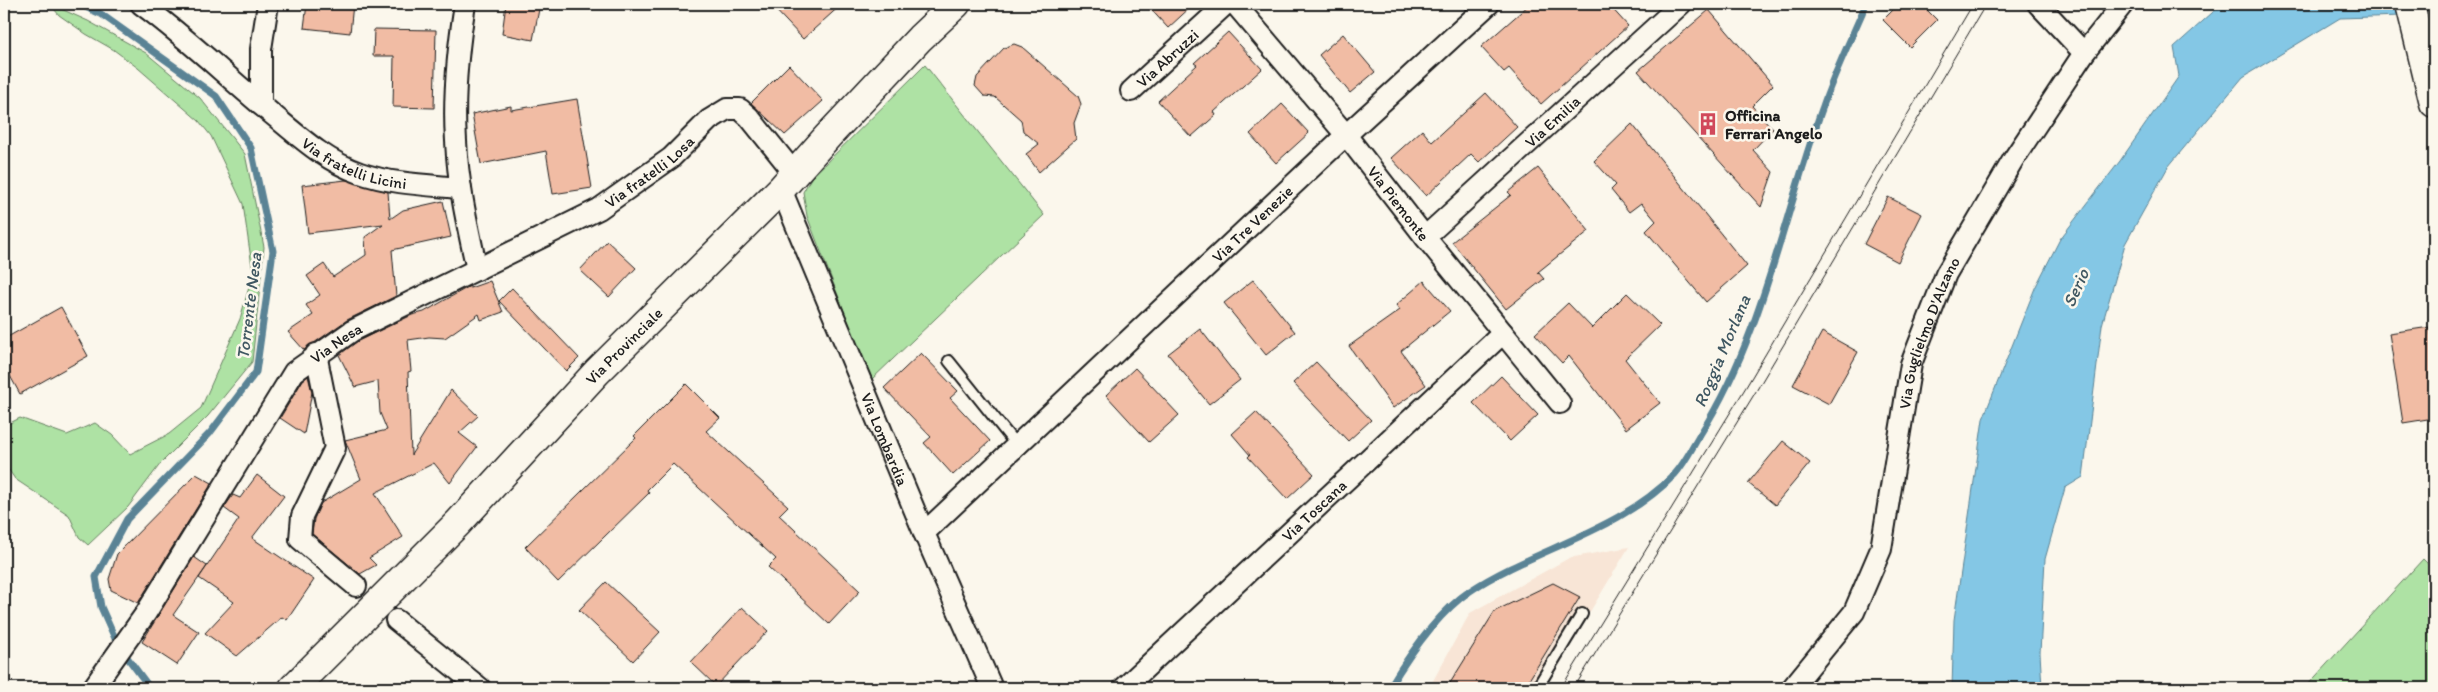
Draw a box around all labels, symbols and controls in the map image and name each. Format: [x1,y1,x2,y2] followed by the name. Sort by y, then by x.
[1132,25,1202,91] street label: Via Abruzzi
[1521,91,1584,151] street label: Via Emilia
[1725,106,1822,144] place label: Officina Ferrari Angelo
[1695,111,1721,137] building icon: Officina Ferrari Angelo
[601,131,698,212] street label: Via fratelli Losa
[298,133,408,193] street label: Via fratelli Licini
[1364,162,1434,245] street label: Via Piemonte
[1208,181,1296,266] street label: Via Tre Venezie
[232,250,267,361] water label: Torrente Nesa
[1894,253,1964,410] street label: Via Guglielmo D'Alzano
[2058,265,2094,311] water label: Serio
[1688,291,1756,410] water label: Roggia Morlana
[581,303,666,388] street label: Via Provinciale
[306,318,366,367] street label: Via Nesa
[857,390,913,489] street label: Via Lombardia
[1277,475,1350,545] street label: Via Toscana

